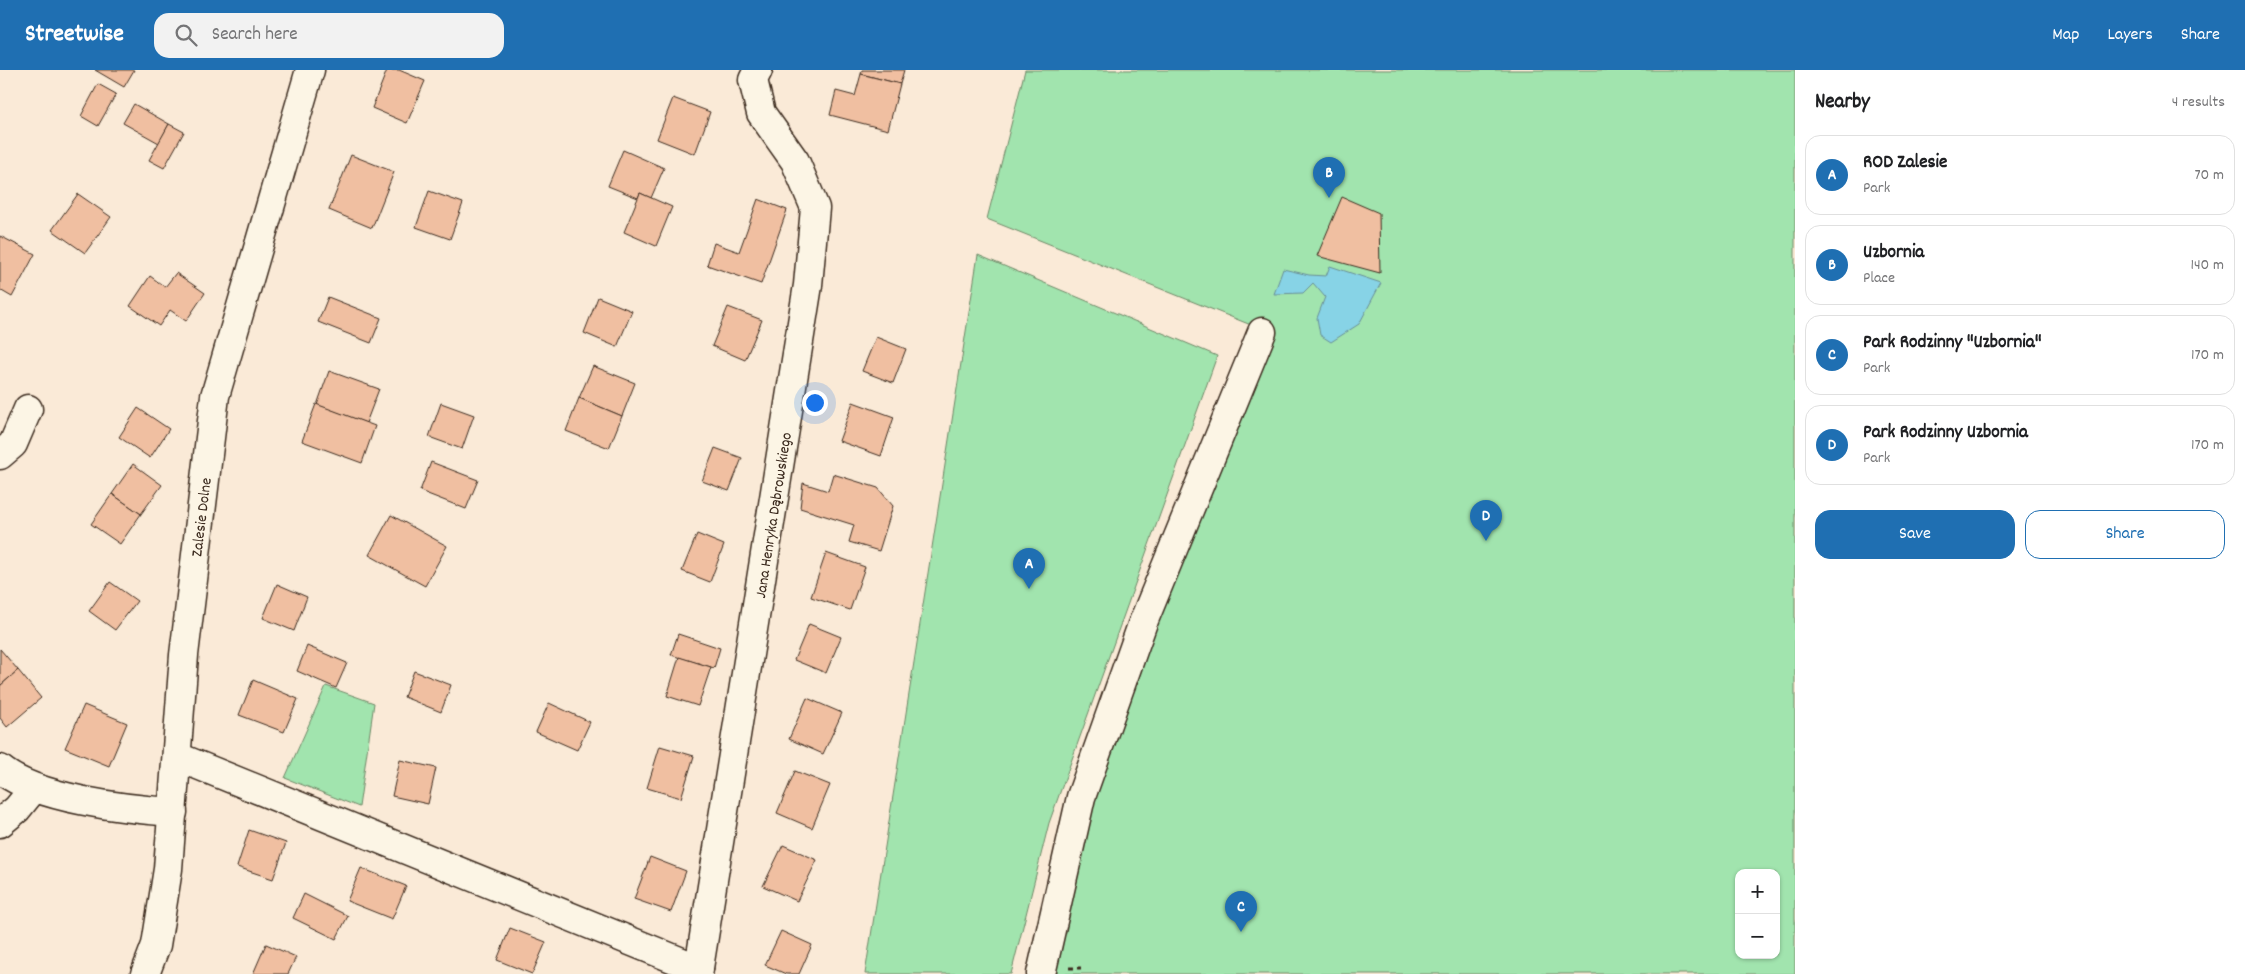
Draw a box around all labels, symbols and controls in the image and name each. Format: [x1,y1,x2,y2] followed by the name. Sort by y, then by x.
[154,13,504,58] search box
[25,18,124,52] text: Streetwise
[172,21,200,49] icon: search
[212,22,298,49] text: Search here
[2052,23,2079,48] text: Map
[2107,23,2153,48] text: Layers
[2181,23,2220,48] text: Share
[1815,88,1870,118] text: Nearby
[2172,91,2225,114] text: 4 results
[1863,150,1947,177] text: ROD Zalesie
[1313,157,1345,198] pin: B
[1828,164,1836,187] text: A
[2194,164,2224,187] text: 70 m
[1863,177,1890,200] text: Park
[1863,240,1924,267] text: Uzbornia
[1828,254,1836,277] text: B
[2190,254,2224,277] text: 140 m
[1863,267,1895,290] text: Place
[1863,330,2041,357] text: Park Rodzinny "Uzbornia"
[1828,344,1836,367] text: C
[2191,344,2224,367] text: 170 m
[1863,357,1890,380] text: Park
[802,390,828,416] your location
[1863,420,2028,447] text: Park Rodzinny Uzbornia
[750,431,799,600] street label: Jana Henryka Dąbrowskiego
[1828,434,1836,457] text: D
[2191,434,2224,457] text: 170 m
[1863,447,1890,470] text: Park
[186,476,219,558] street label: Zalesie Dolne
[1470,500,1502,541] pin: D
[1815,510,2015,559] button: Save
[2025,510,2225,559] button: Share
[1013,548,1045,589] pin: A
[1735,869,1780,959] map controls
[1735,869,1780,914] button: +
[1225,891,1257,932] pin: C
[1735,914,1780,959] button: −

